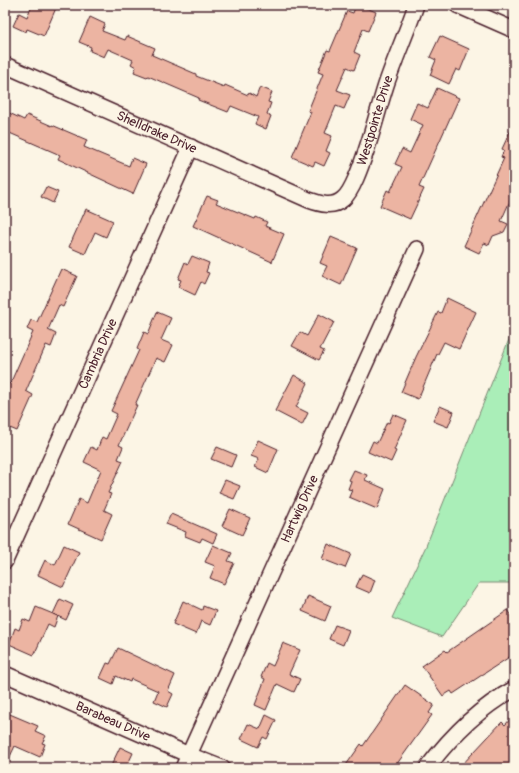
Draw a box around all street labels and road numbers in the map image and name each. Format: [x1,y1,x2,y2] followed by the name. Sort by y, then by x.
[354,73,397,168] street label: Westpointe Drive
[114,108,200,157] street label: Shelldrake Drive
[75,316,121,392] street label: Cambria Drive
[278,472,322,545] street label: Hartwig Drive
[73,698,153,745] street label: Barabeau Drive

